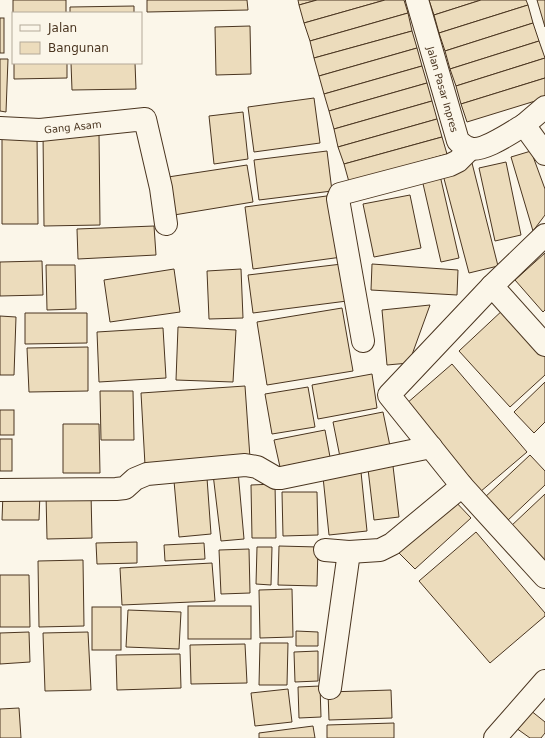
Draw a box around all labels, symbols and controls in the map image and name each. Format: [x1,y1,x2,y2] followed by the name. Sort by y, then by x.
[12,12,142,64] legend
[47,21,77,35] text: Jalan
[48,41,109,55] text: Bangunan
[425,44,461,134] street label: Jalan Pasar Inpres
[43,118,102,135] street label: Gang Asam

